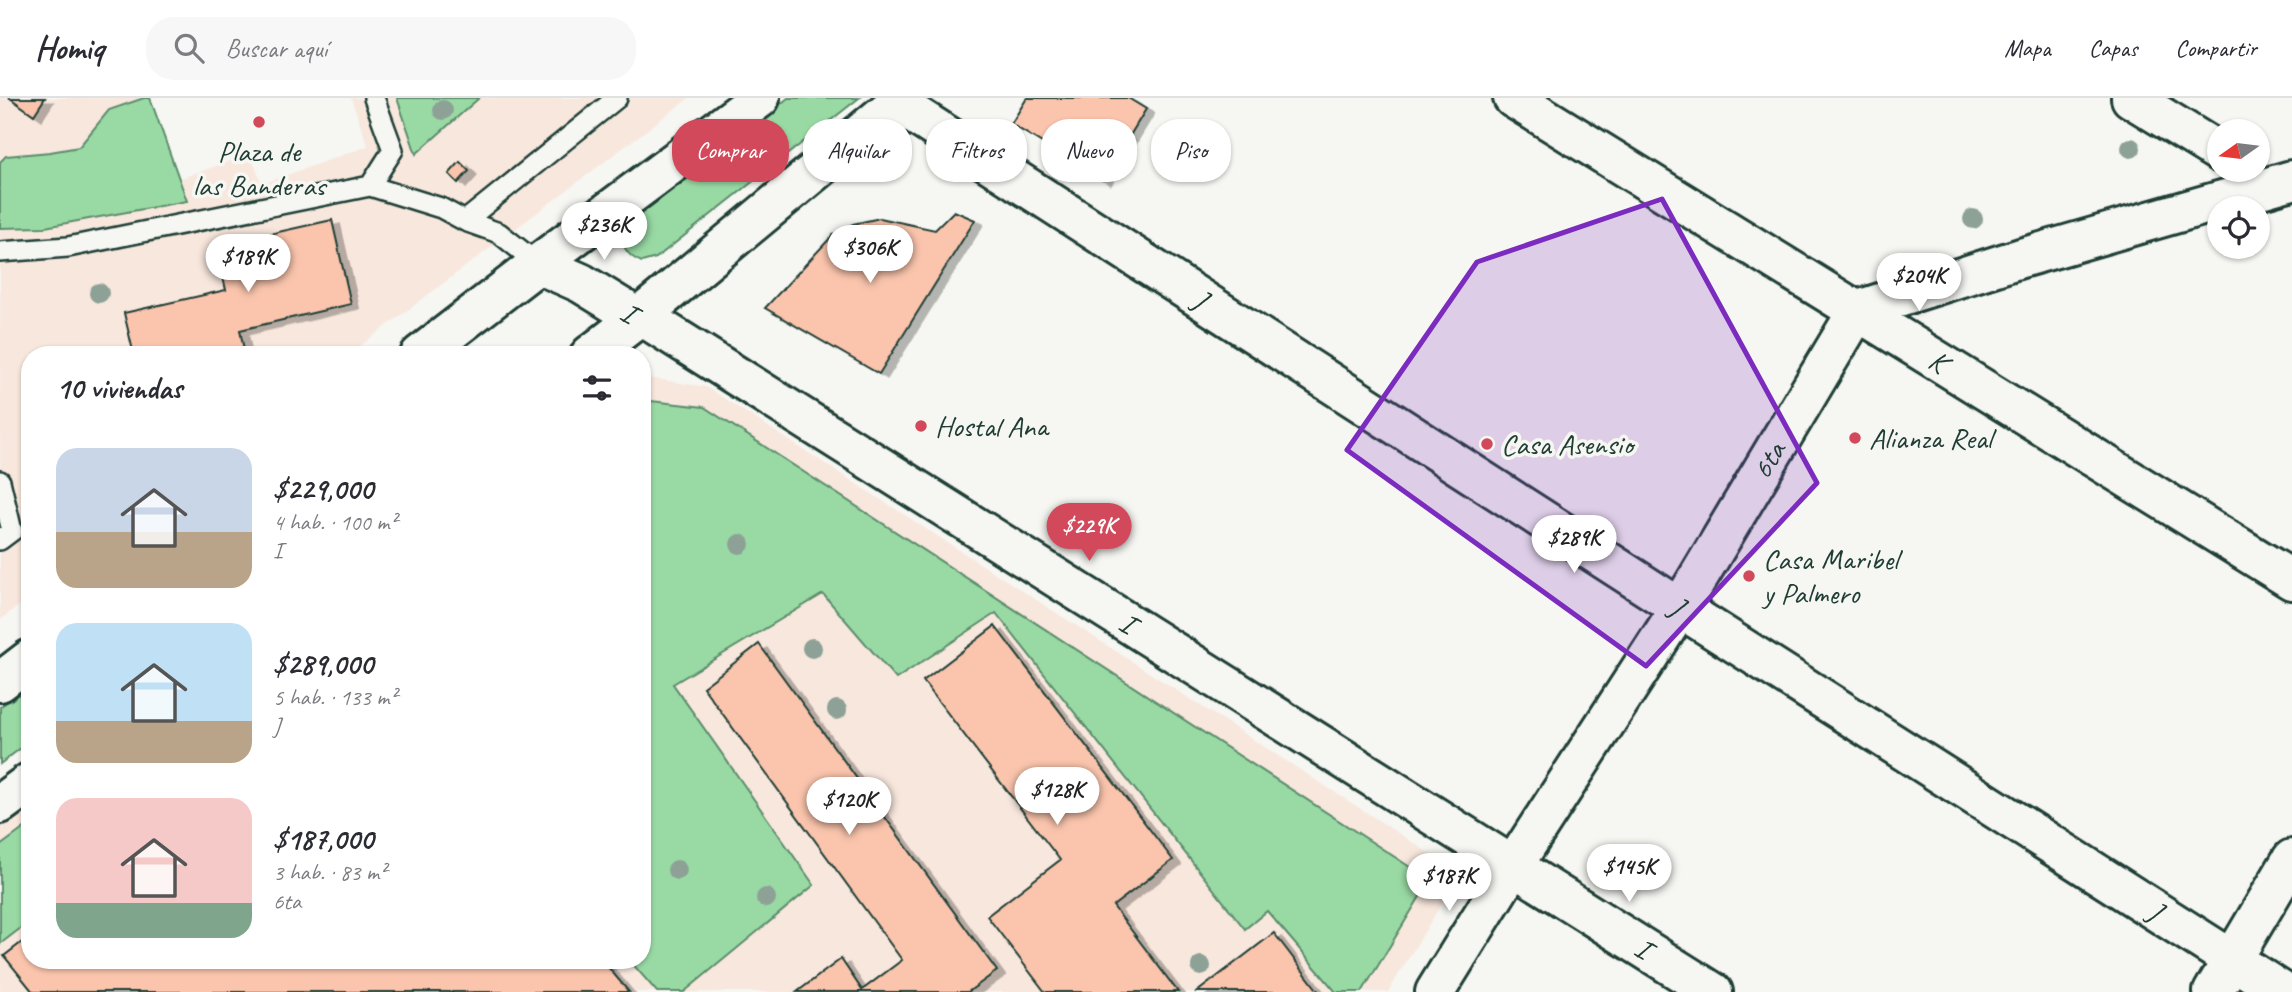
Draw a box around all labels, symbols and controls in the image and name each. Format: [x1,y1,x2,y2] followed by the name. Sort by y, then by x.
[146,17,636,80] search box
[35,27,104,69] text: Homiq
[170,29,208,67] icon: search
[226,32,327,65] text: Buscar aquí
[2004,33,2051,63] text: Mapa
[2089,33,2137,63] text: Capas
[2175,33,2257,63] text: Compartir
[251,114,267,130] marker: Plaza de las Banderas
[672,119,789,182] chip: Comprar
[803,119,912,182] chip: Alquilar
[926,119,1027,182] chip: Filtros
[1041,119,1137,182] chip: Nuevo
[1151,119,1231,182] chip: Piso
[2207,119,2270,182] north arrow
[2207,119,2270,259] map controls
[193,132,328,204] place label: Plaza de las Banderas
[2207,196,2270,259] button: locate
[555,202,653,262] pin: $236K
[577,210,631,239] text: $236K
[821,226,919,285] pin: $306K
[843,233,897,262] text: $306K
[199,234,297,294] pin: $189K
[222,242,274,271] text: $189K
[1870,254,1968,313] pin: $204K
[1892,261,1946,290] text: $204K
[1184,279,1218,320] street label: J
[614,293,650,335] street label: I
[1922,341,1960,384] street label: K
[56,369,182,407] text: 10 viviendas
[578,369,616,407] icon: filters
[935,407,1050,445] place label: Hostal Ana
[913,418,929,434] marker: Hostal Ana
[1869,419,1997,457] place label: Alianza Real
[1501,425,1636,463] place label: Casa Asensio
[1847,430,1863,446] marker: Alianza Real
[1743,433,1795,486] street label: 6ta
[1479,436,1495,452] marker: Casa Asensio
[273,470,373,508] text: $229,000
[112,476,196,560] icon: home
[1040,504,1138,563] pin: $229K
[273,508,397,537] text: 4 hab. · 100 m²
[1063,511,1115,540] text: $229K
[1525,516,1623,575] pin: $289K
[1548,523,1600,552] text: $289K
[273,537,282,566] text: I
[1761,540,1903,612] place label: Casa Maribel y Palmero
[1741,568,1757,584] marker: Casa Maribel y Palmero
[1661,586,1695,627] street label: J
[1112,603,1149,646] street label: I
[273,645,373,683] text: $289,000
[112,651,196,735] icon: home
[273,683,397,712] text: 5 hab. · 133 m²
[273,712,280,741] text: J
[1008,768,1106,827] pin: $128K
[1030,775,1084,804] text: $128K
[800,778,898,837] pin: $120K
[822,785,876,814] text: $120K
[273,820,373,858] text: $187,000
[112,826,196,910] icon: home
[1580,844,1678,904] pin: $145K
[1603,852,1655,881] text: $145K
[1400,854,1498,913] pin: $187K
[273,858,386,887] text: 3 hab. · 83 m²
[1423,861,1476,890] text: $187K
[273,887,301,916] text: 6ta
[2139,891,2173,932] street label: J
[1628,929,1664,971] street label: I

